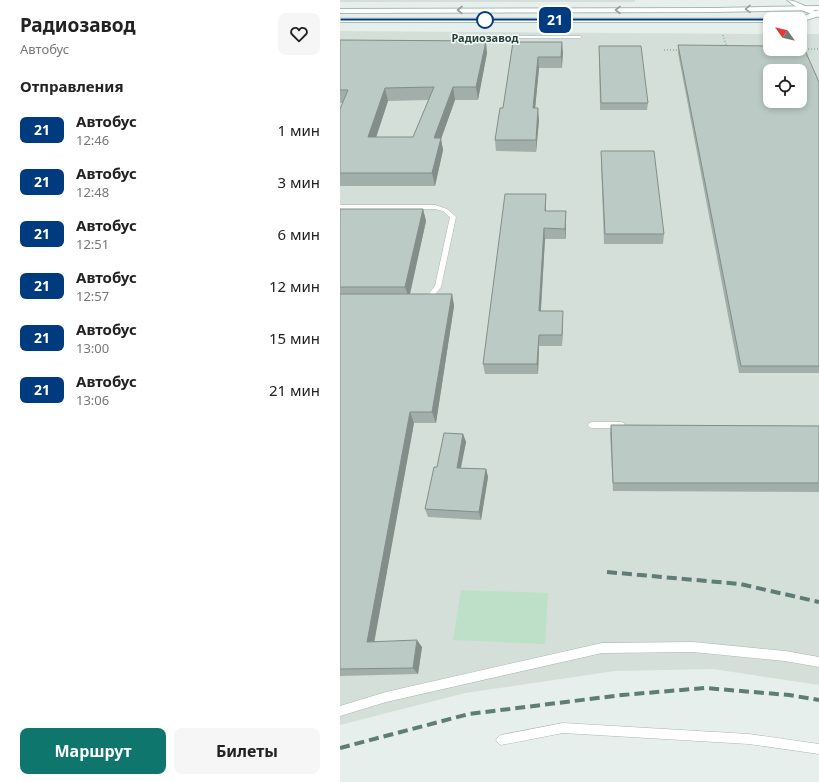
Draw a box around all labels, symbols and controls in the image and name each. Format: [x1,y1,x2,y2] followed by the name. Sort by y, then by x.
[745,5,751,13] one-way arrow
[457,6,463,14] one-way arrow
[615,6,621,14] one-way arrow
[537,7,573,33] line badge: 21
[547,10,563,29] text: 21
[476,11,494,29] marker: Радиозавод
[20,12,136,38] text: Радиозавод
[763,12,807,56] north arrow
[763,12,807,108] map controls
[278,13,320,55] button: heart
[452,30,518,45] place label: Радиозавод
[20,40,69,58] text: Автобус
[763,64,807,108] button: locate
[20,76,124,96] text: Отправления
[76,111,137,131] text: Автобус
[34,120,50,139] text: 21
[277,120,320,140] text: 1 мин
[76,131,109,149] text: 12:46
[76,163,137,183] text: Автобус
[34,172,50,191] text: 21
[277,172,320,192] text: 3 мин
[76,183,109,201] text: 12:48
[76,215,137,235] text: Автобус
[34,224,50,243] text: 21
[277,224,320,244] text: 6 мин
[76,235,109,253] text: 12:51
[76,267,137,287] text: Автобус
[34,276,50,295] text: 21
[269,276,320,296] text: 12 мин
[76,287,109,305] text: 12:57
[76,319,137,339] text: Автобус
[34,328,50,347] text: 21
[269,328,320,348] text: 15 мин
[76,339,109,357] text: 13:00
[76,371,137,391] text: Автобус
[34,380,50,399] text: 21
[269,380,320,400] text: 21 мин
[76,391,109,409] text: 13:06
[20,728,166,774] button: Маршрут
[174,728,320,774] button: Билеты

